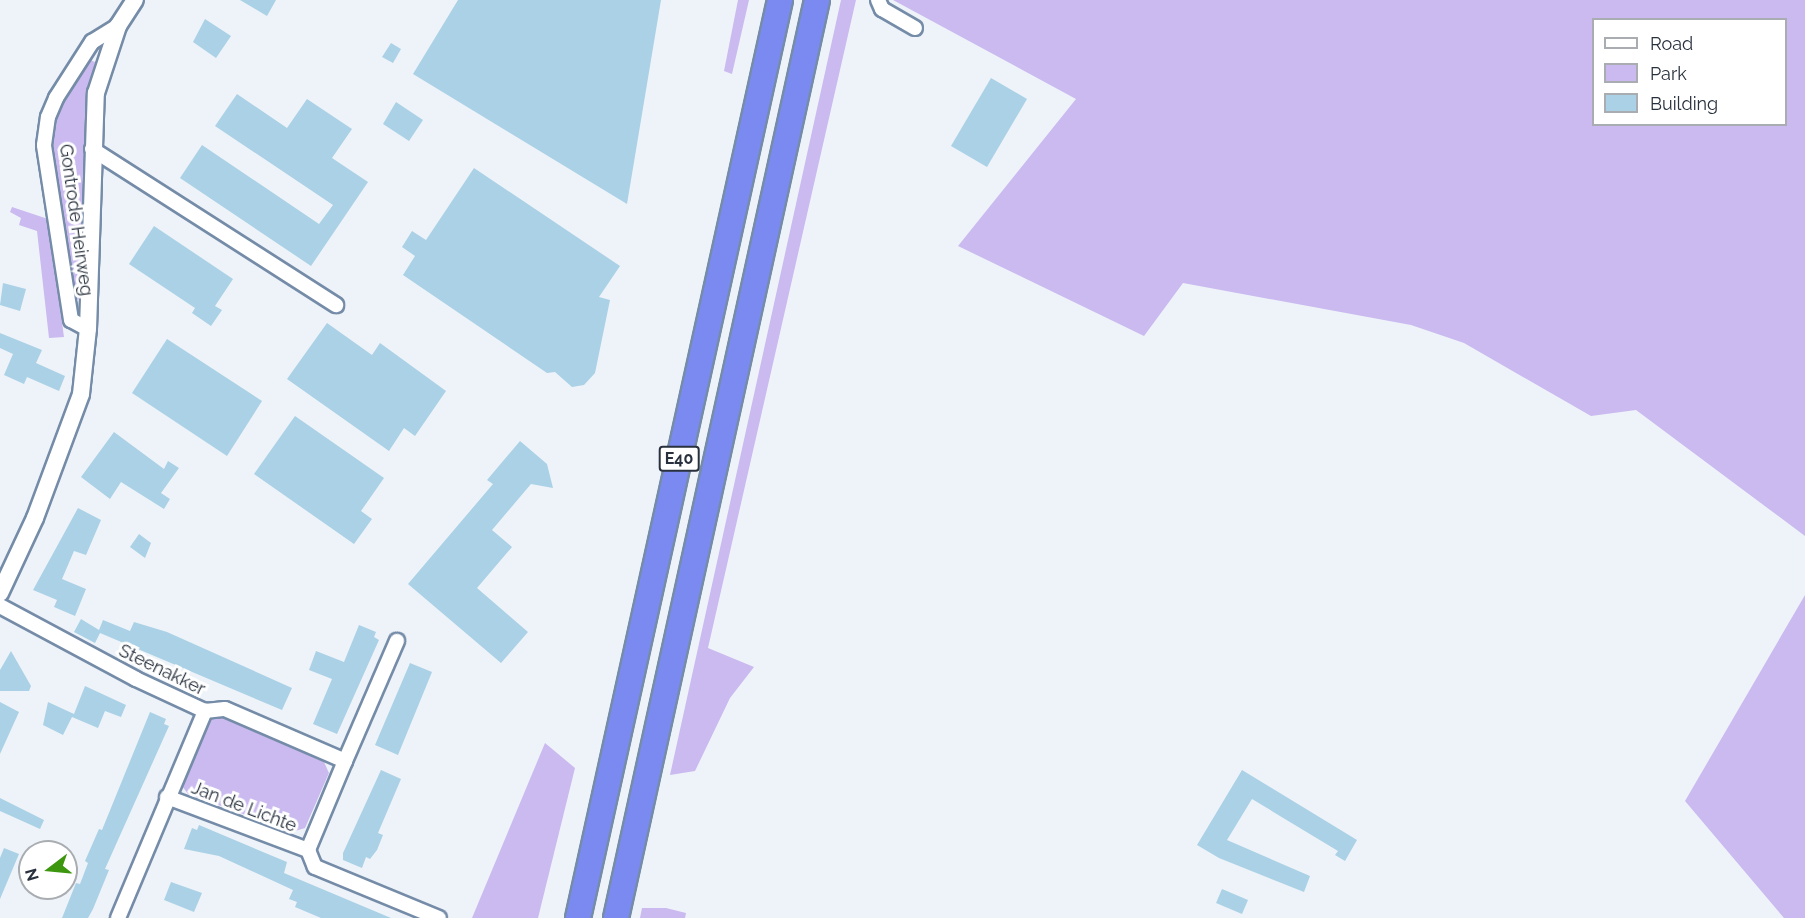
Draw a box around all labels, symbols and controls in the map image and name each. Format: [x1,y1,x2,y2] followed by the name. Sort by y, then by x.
[1592,18,1787,126] legend
[1650,33,1693,54] text: Road
[1650,63,1687,84] text: Park
[1650,93,1718,114] text: Building
[55,143,97,297] street label: Gontrode Heirweg
[658,446,700,472] road number: E40
[115,640,209,700] street label: Steenakker
[188,777,300,837] street label: Jan de Lichte
[18,840,78,900] north arrow
[21,866,43,883] text: N

